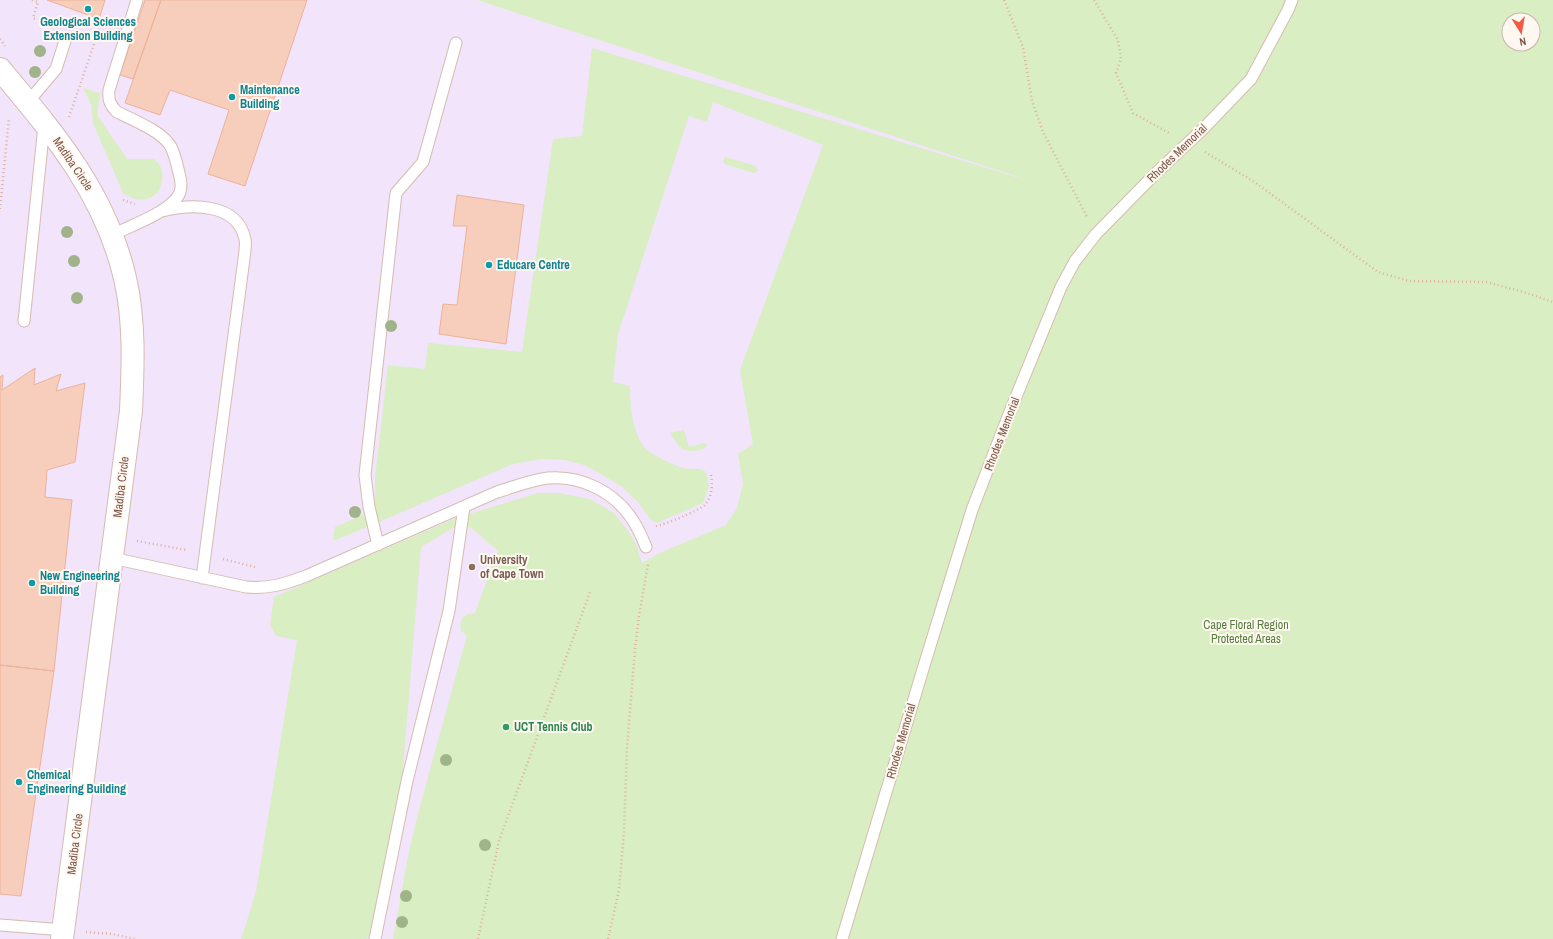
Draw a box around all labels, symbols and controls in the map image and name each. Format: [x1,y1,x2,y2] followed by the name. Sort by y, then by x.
[83,4,93,14] marker: Geological Sciences Extension Building
[1501,12,1541,52] north arrow
[40,14,136,44] place label: Geological Sciences Extension Building
[1518,34,1527,49] text: N
[240,82,300,112] place label: Maintenance Building
[227,92,237,102] marker: Maintenance Building
[1144,120,1210,186] street label: Rhodes Memorial
[49,134,97,194] street label: Madiba Circle
[497,257,570,273] place label: Educare Centre
[484,260,494,270] marker: Educare Centre
[981,395,1023,473] street label: Rhodes Memorial
[109,456,133,518] street label: Madiba Circle
[480,552,544,582] place label: University of Cape Town
[467,562,477,572] marker: University of Cape Town
[40,568,120,598] place label: New Engineering Building
[27,578,37,588] marker: New Engineering Building
[1203,617,1289,647] park label: Cape Floral Region Protected Areas
[883,701,919,781] street label: Rhodes Memorial
[514,719,593,735] place label: UCT Tennis Club
[501,722,511,732] marker: UCT Tennis Club
[27,767,126,797] place label: Chemical Engineering Building
[14,777,24,787] marker: Chemical Engineering Building
[63,813,87,875] street label: Madiba Circle

